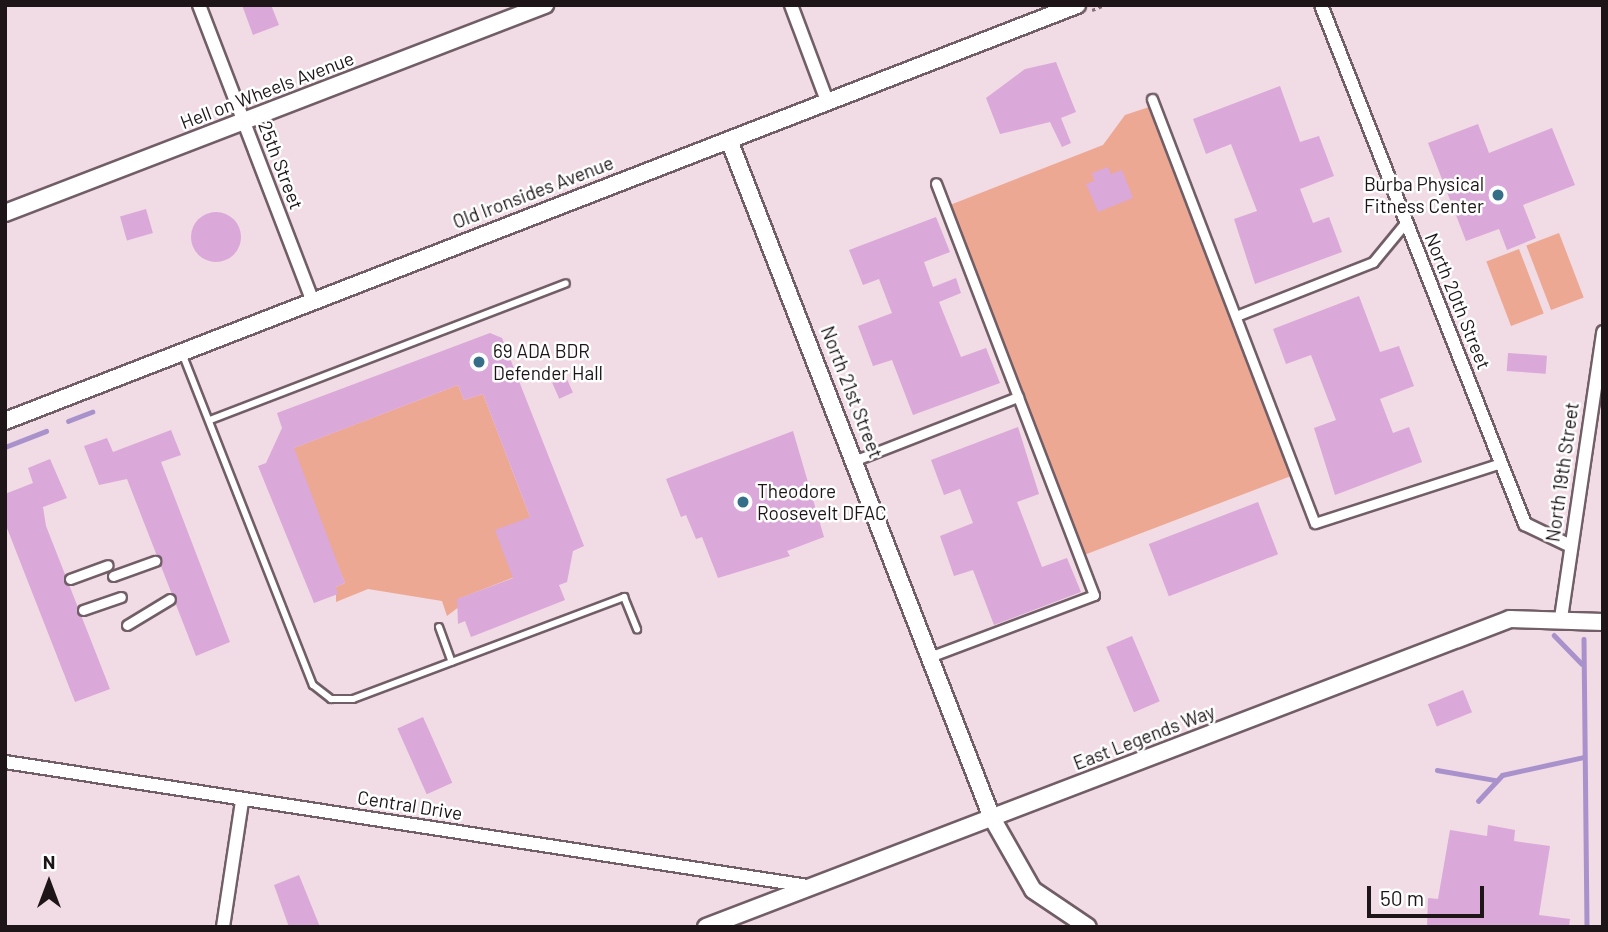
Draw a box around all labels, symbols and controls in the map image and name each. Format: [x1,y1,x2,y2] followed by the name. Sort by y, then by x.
[177,46,357,134] street label: Hell on Wheels Avenue
[254,118,308,212] street label: 25th Street
[449,151,617,233] street label: Old Ironsides Avenue
[1364,173,1484,217] place label: Burba Physical Fitness Center
[1490,187,1506,203] marker: Burba Physical Fitness Center
[1420,229,1496,373] street label: North 20th Street
[816,323,888,461] street label: North 21st Street
[493,340,603,384] place label: 69 ADA BDR Defender Hall
[471,354,487,370] marker: 69 ADA BDR Defender Hall
[1541,401,1583,543] street label: North 19th Street
[757,480,887,524] place label: Theodore Roosevelt DFAC
[735,494,751,510] marker: Theodore Roosevelt DFAC
[1070,700,1218,774] street label: East Legends Way
[356,785,464,825] street label: Central Drive
[14,848,84,918] north arrow
[43,850,55,873] text: N
[1370,872,1487,916] scale bar
[1380,885,1424,910] text: 50 m

